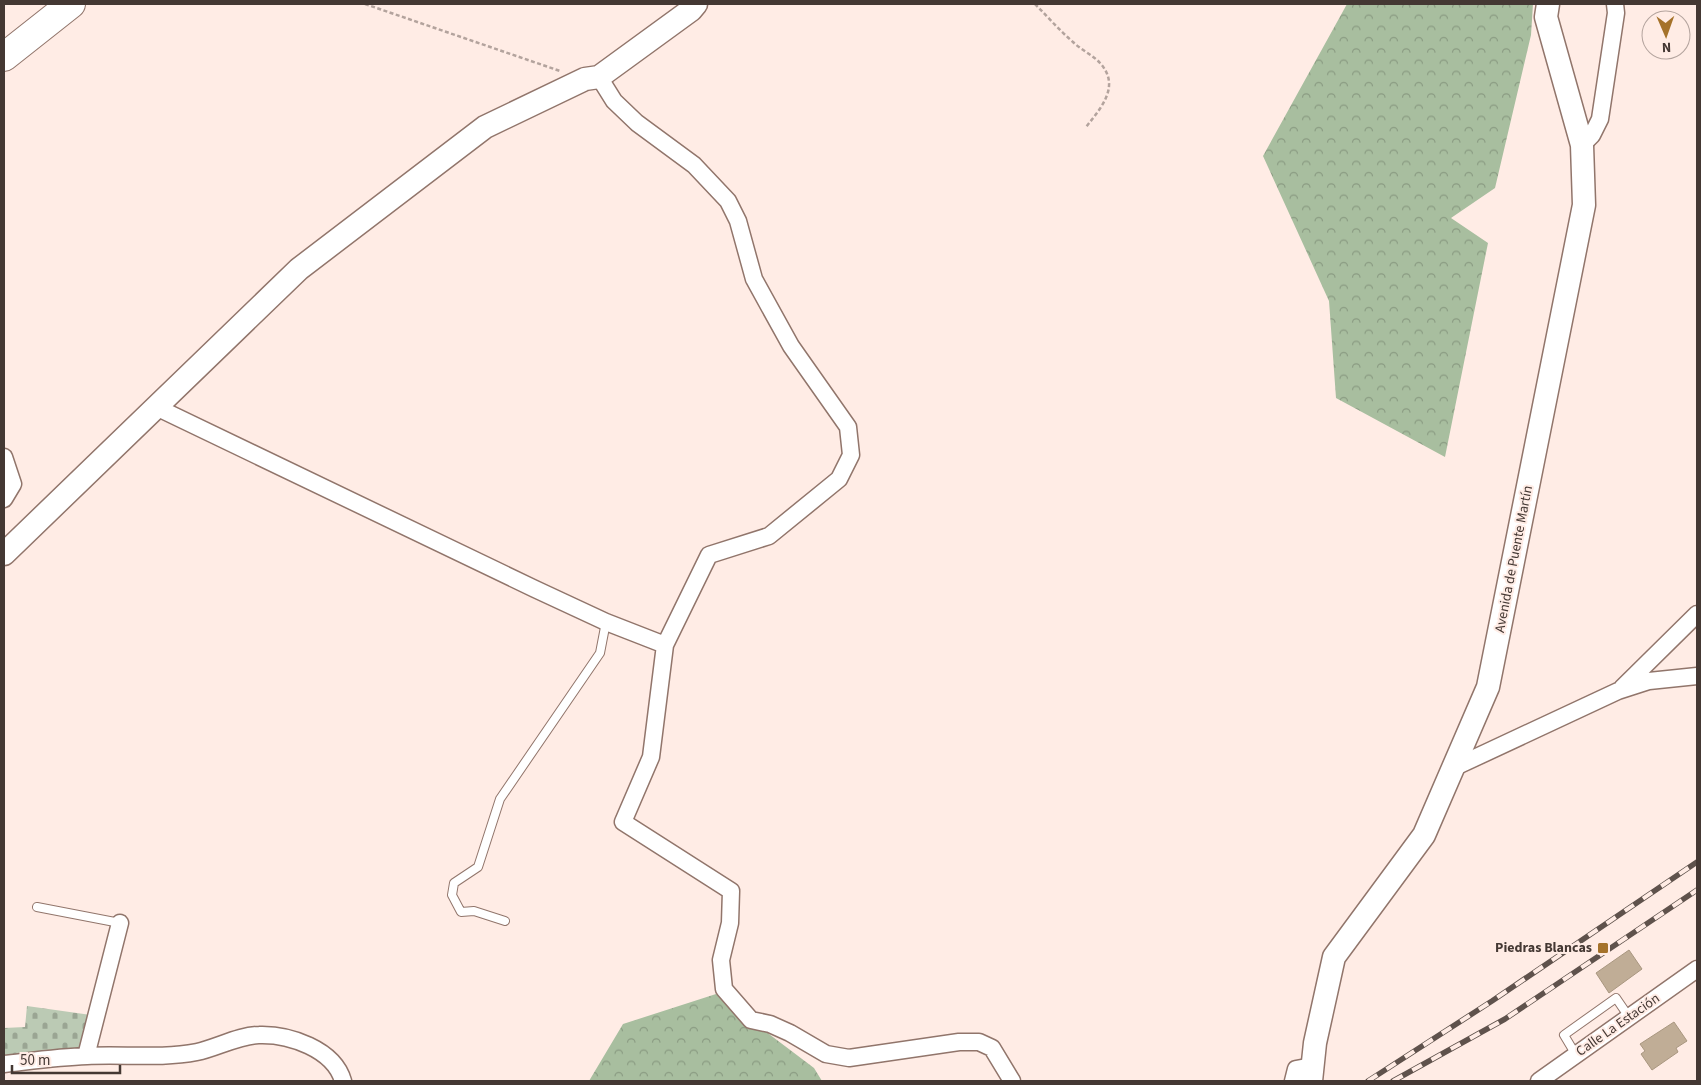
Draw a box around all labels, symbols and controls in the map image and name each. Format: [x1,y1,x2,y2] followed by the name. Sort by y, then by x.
[1641,10,1691,60] north arrow
[1661,37,1671,57] text: N
[1490,484,1538,634] street label: Avenida de Puente Martín
[1495,938,1592,958] place label: Piedras Blancas
[1596,941,1610,955] marker: Piedras Blancas
[1572,989,1664,1061] street label: Calle La Estación
[12,1042,120,1074] scale bar
[20,1050,50,1071] text: 50 m

